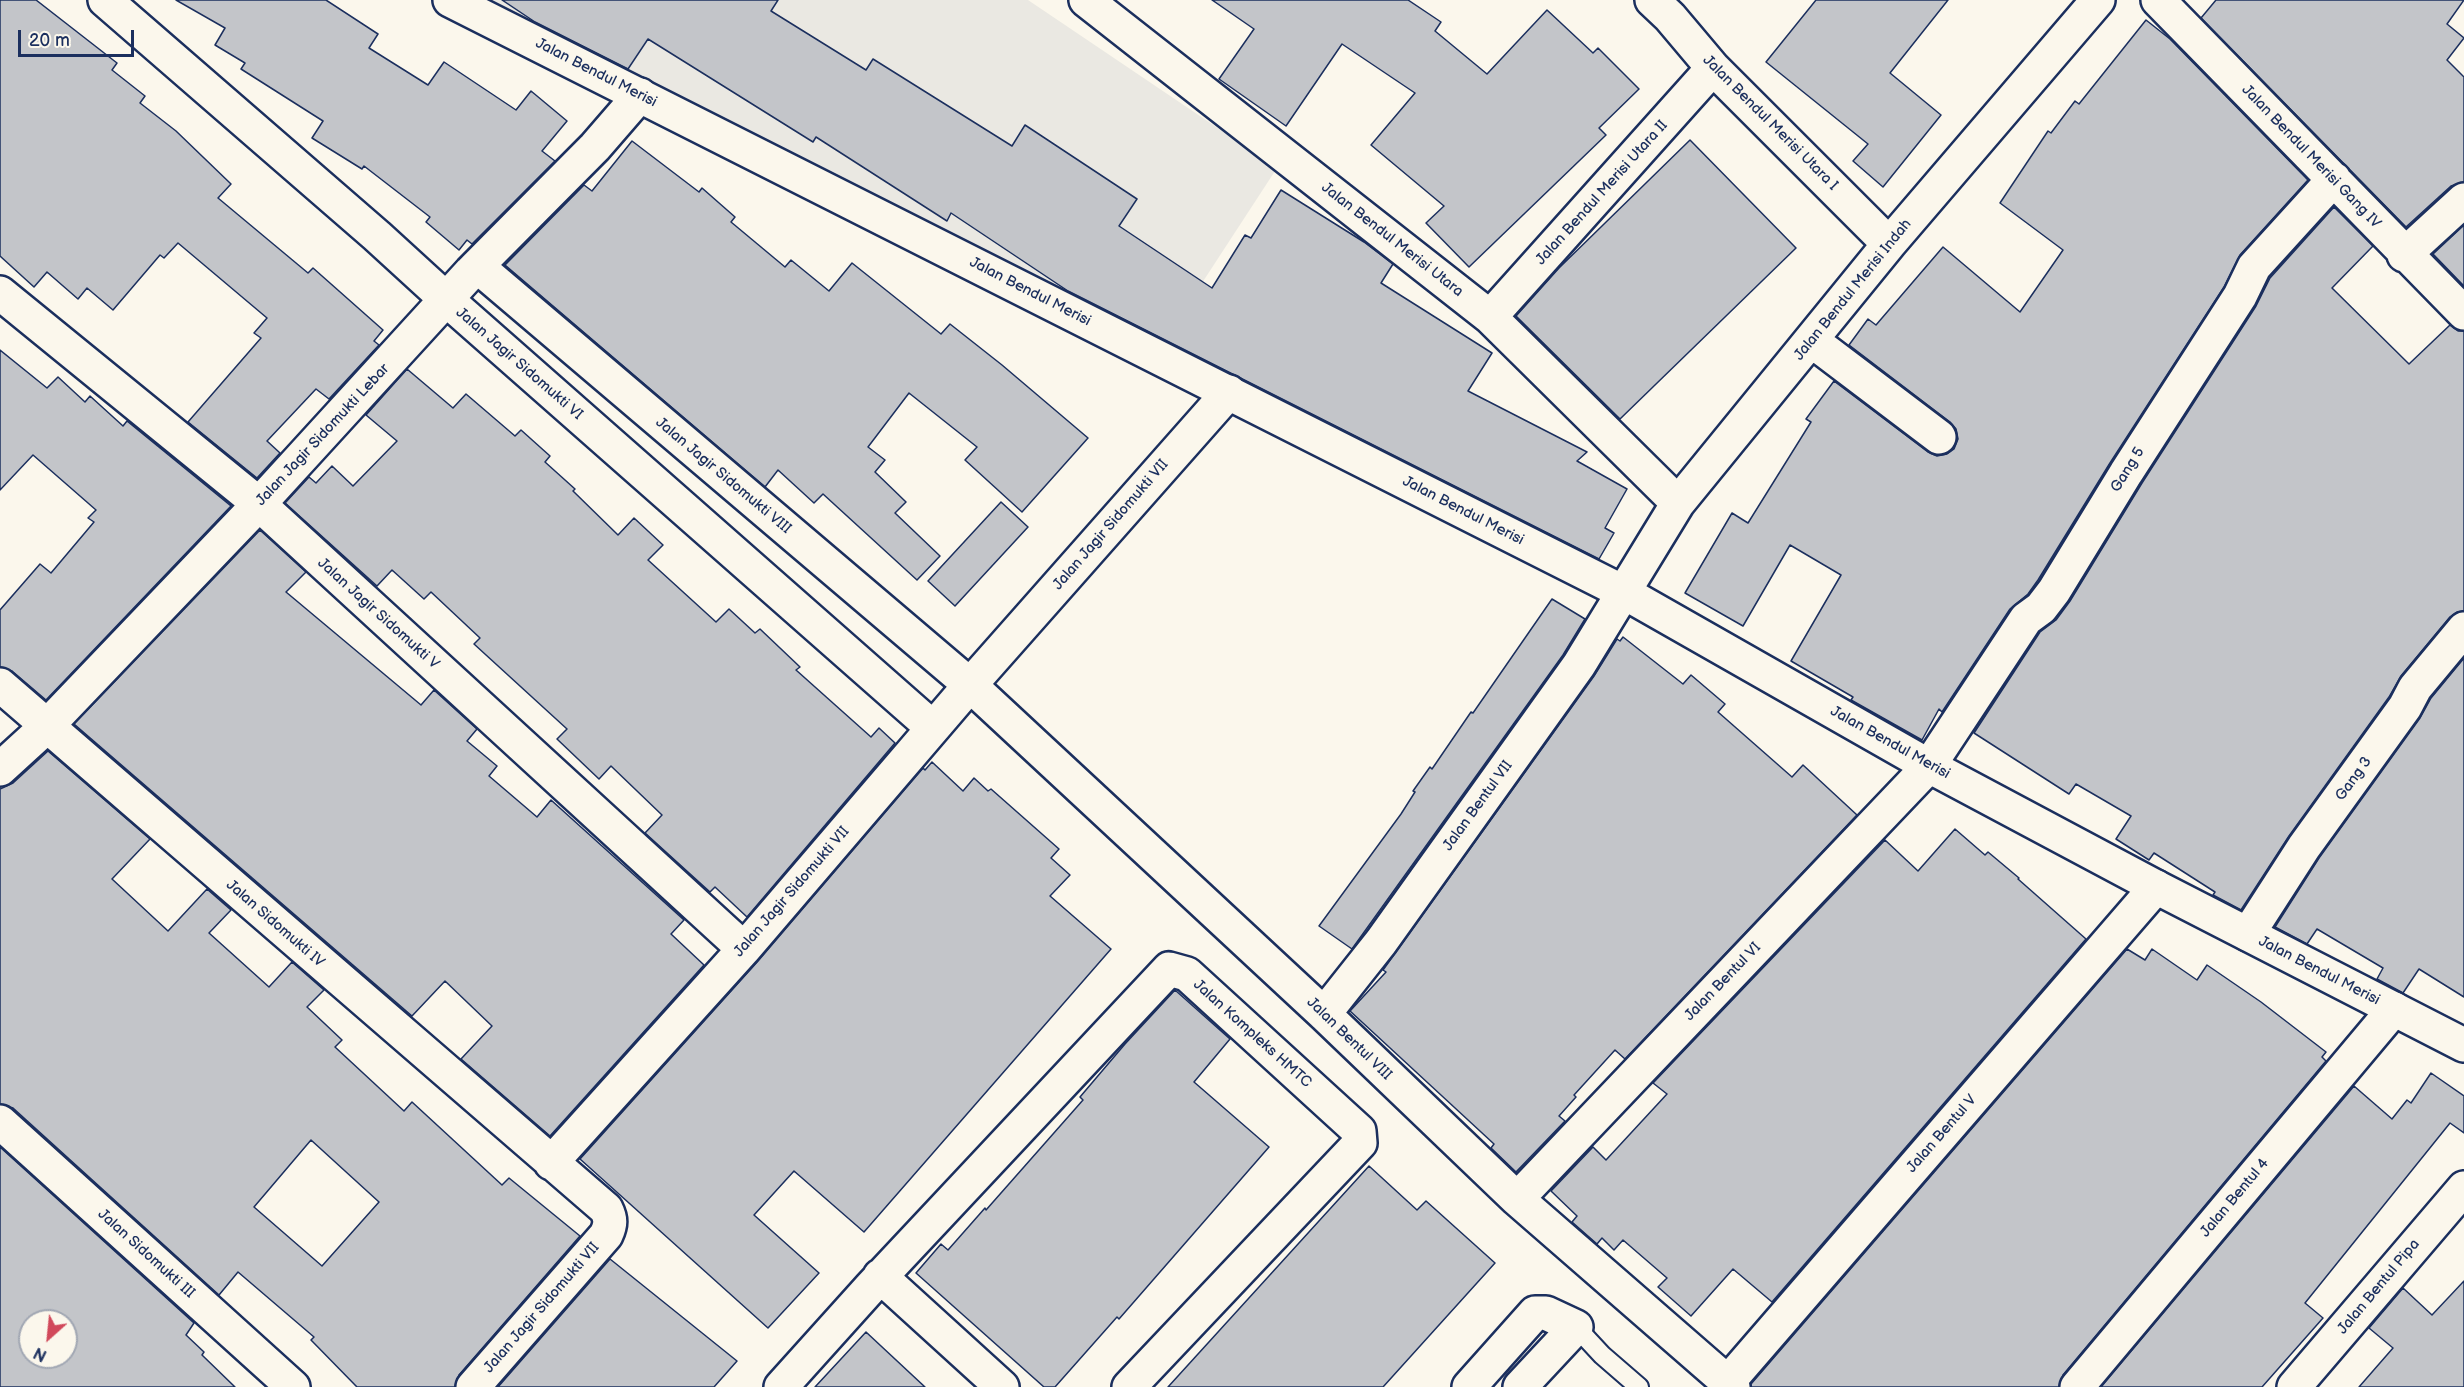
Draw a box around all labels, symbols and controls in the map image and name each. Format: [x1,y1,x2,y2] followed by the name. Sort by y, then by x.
[21,18,136,56] scale bar
[29,30,70,51] text: 20 m
[532,35,660,111] street label: Jalan Bendul Merisi
[1699,52,1841,194] street label: Jalan Bendul Merisi Utara I
[2238,81,2384,233] street label: Jalan Bendul Merisi Gang IV
[1532,117,1672,269] street label: Jalan Bendul Merisi Utara II
[1317,179,1467,301] street label: Jalan Bendul Merisi Utara
[1790,216,1916,364] street label: Jalan Bendul Merisi Indah
[966,254,1094,330] street label: Jalan Bendul Merisi
[452,304,586,424] street label: Jalan Jagir Sidomukti VI
[252,360,394,510] street label: Jalan Jagir Sidomukti Lebar
[652,414,794,538] street label: Jalan Jagir Sidomukti VIII
[2107,444,2149,496] street label: Gang 5
[1049,456,1173,594] street label: Jalan Jagir Sidomukti VII
[1399,473,1527,549] street label: Jalan Bendul Merisi
[313,555,443,673] street label: Jalan Jagir Sidomukti V
[1827,703,1953,783] street label: Jalan Bendul Merisi
[2332,753,2376,805] street label: Gang 3
[1439,758,1517,854] street label: Jalan Bentul VII
[730,823,854,961] street label: Jalan Jagir Sidomukti VII
[222,876,328,972] street label: Jalan Sidomukti IV
[2255,933,2383,1009] street label: Jalan Bendul Merisi
[1681,939,1765,1025] street label: Jalan Bentul VI
[1189,976,1315,1092] street label: Jalan Kompleks HMTC
[1303,994,1395,1084] street label: Jalan Bentul VIII
[1903,1091,1981,1177] street label: Jalan Bentul V
[2197,1155,2273,1241] street label: Jalan Bentul 4
[94,1206,198,1302] street label: Jalan Sidomukti III
[2334,1236,2424,1338] street label: Jalan Bentul Pipa
[480,1239,604,1377] street label: Jalan Jagir Sidomukti VII
[18,1309,78,1369] north arrow
[31,1343,50,1365] text: N

